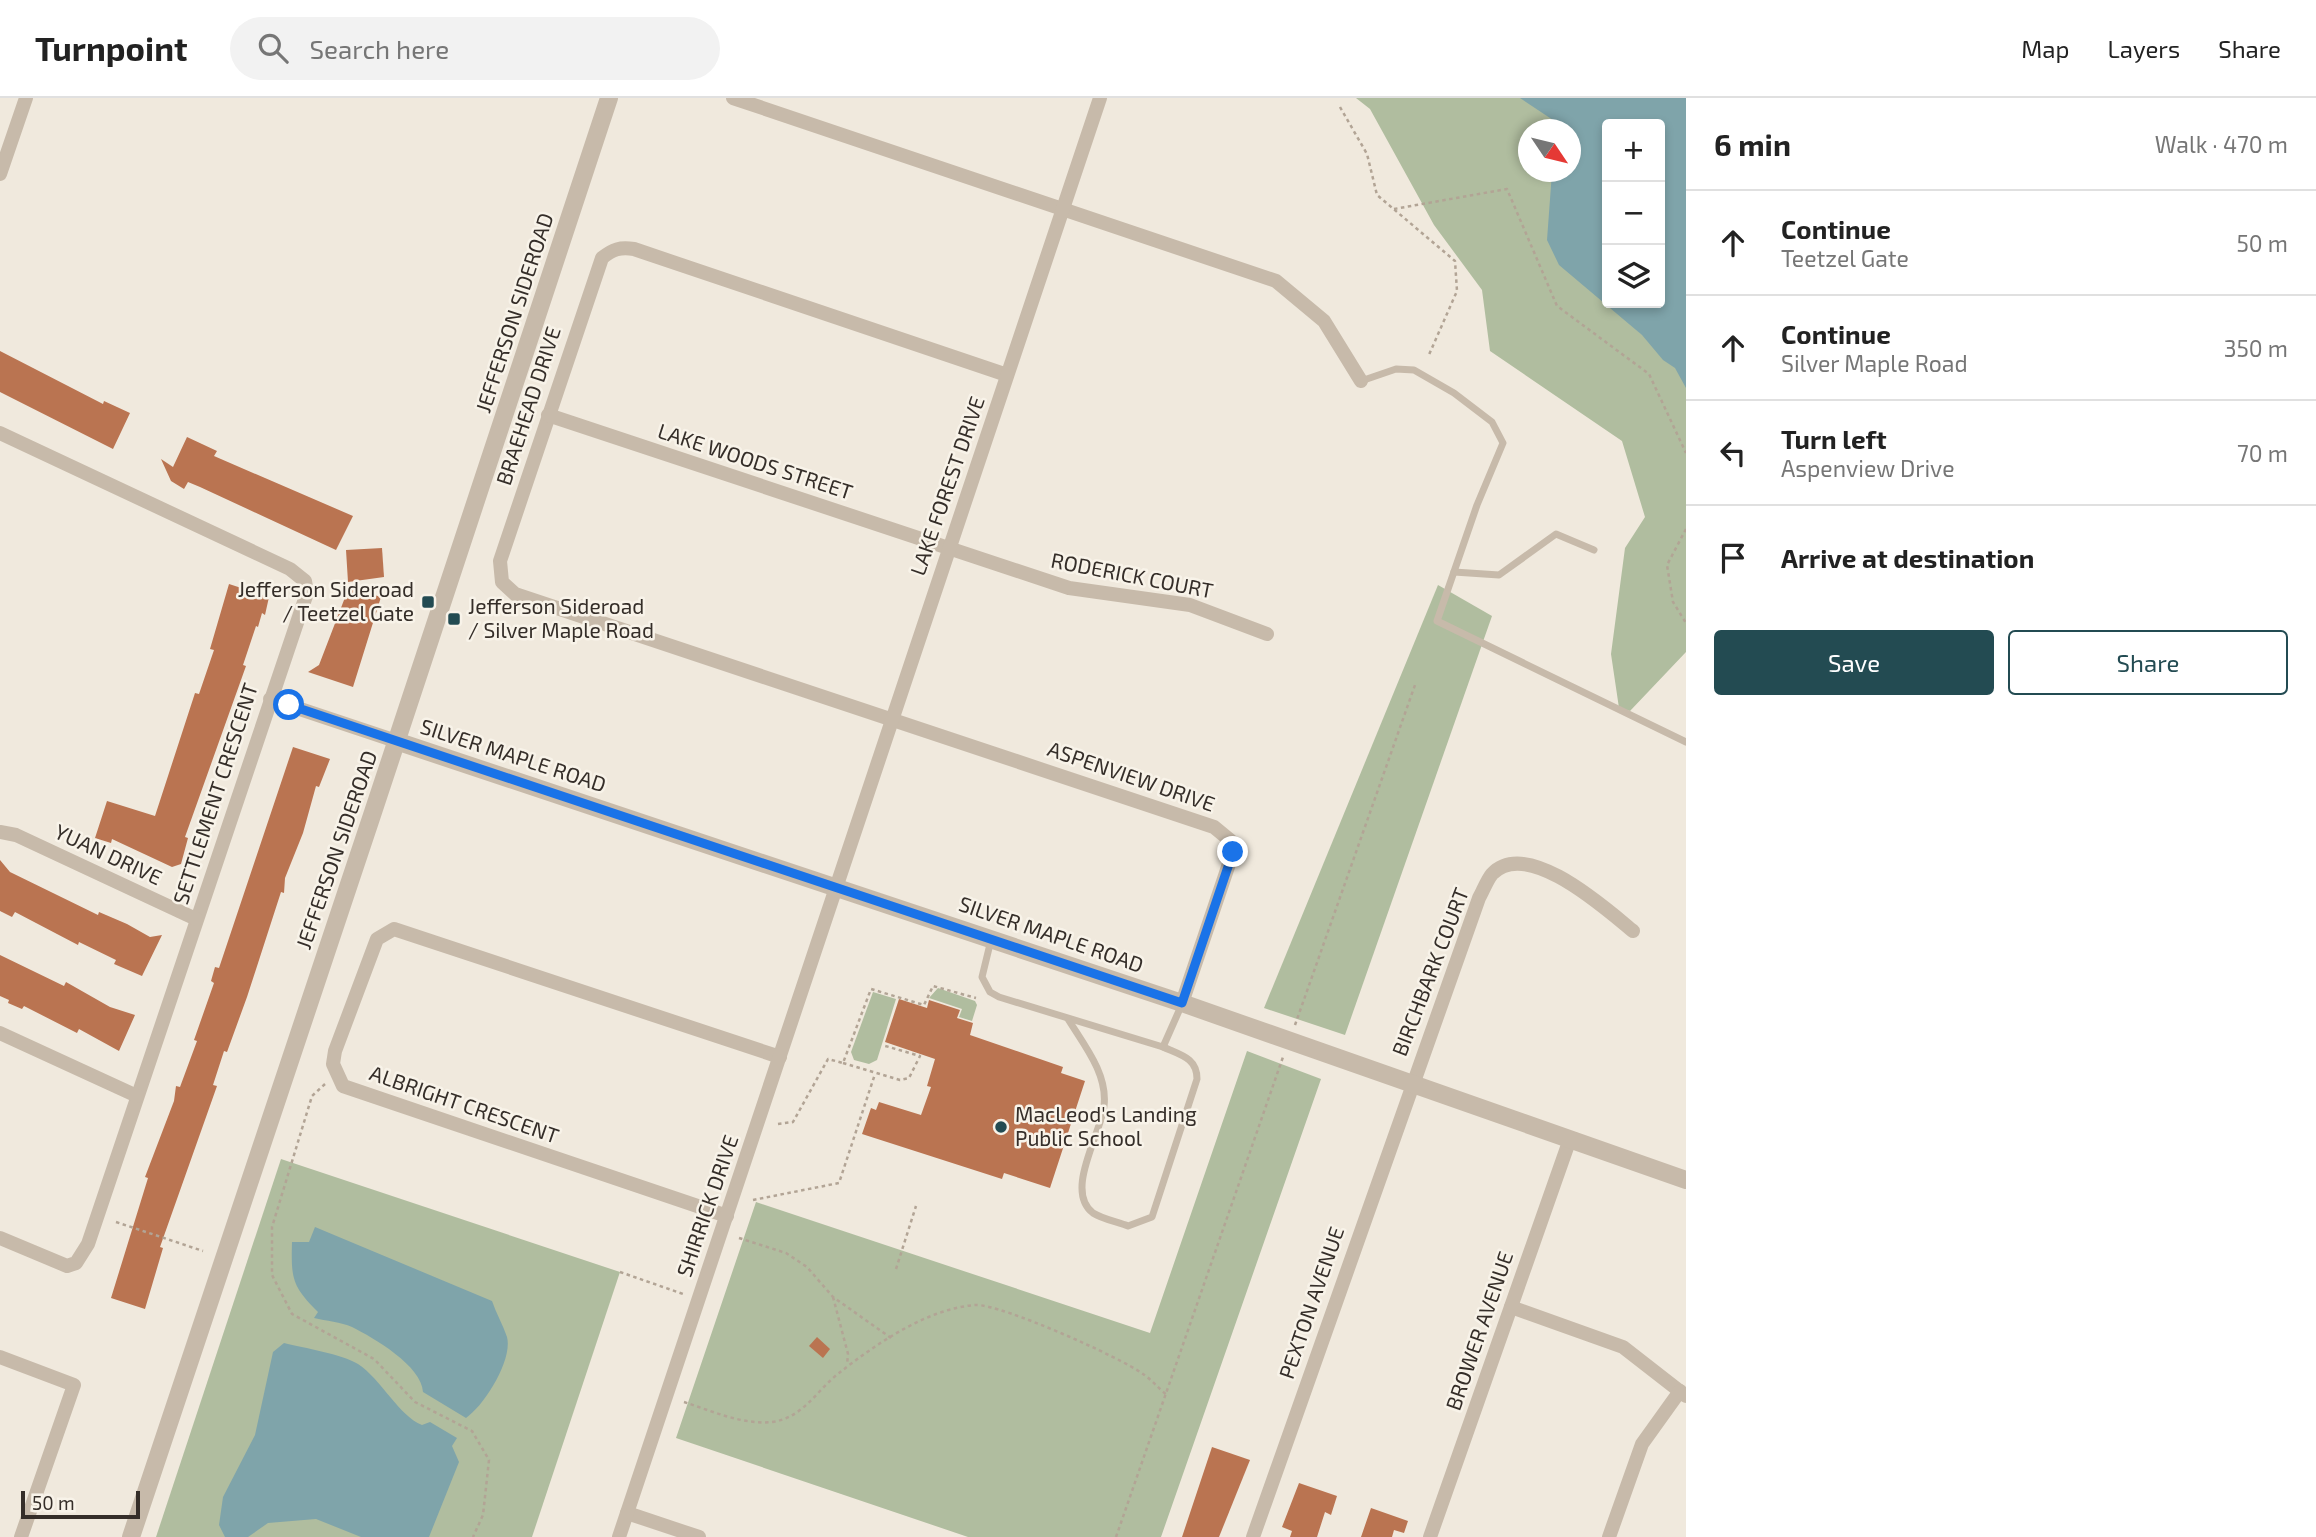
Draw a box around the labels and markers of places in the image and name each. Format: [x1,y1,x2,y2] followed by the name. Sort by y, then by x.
[238,576,414,625] place label: Jefferson Sideroad / Teetzel Gate
[468,593,654,642] place label: Jefferson Sideroad / Silver Maple Road
[420,594,436,610] marker: Jefferson Sideroad / Teetzel Gate
[446,611,462,627] marker: Jefferson Sideroad / Silver Maple Road
[1015,1101,1197,1150] place label: MacLeod's Landing Public School
[993,1119,1009,1135] marker: MacLeod's Landing Public School

